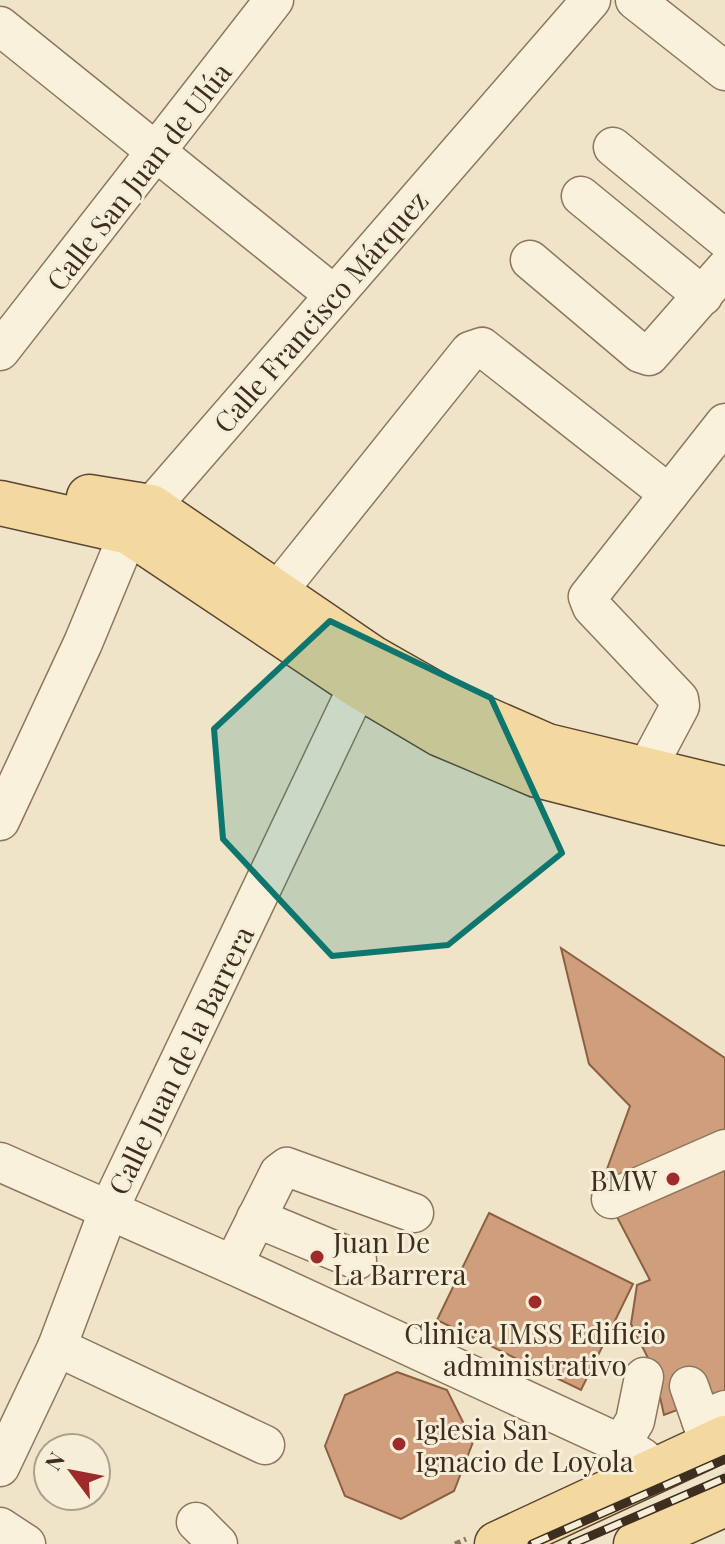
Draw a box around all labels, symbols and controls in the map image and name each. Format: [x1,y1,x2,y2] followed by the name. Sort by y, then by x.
[37,54,239,298] street label: Calle San Juan de Ulúa
[205,182,435,440] street label: Calle Francisco Márquez
[99,920,261,1200] street label: Calle Juan de la Barrera
[590,1161,658,1198] place label: BMW
[664,1170,682,1188] marker: BMW
[332,1223,466,1292] place label: Juan De La Barrera
[308,1248,326,1266] marker: Juan De La Barrera
[526,1293,544,1311] marker: Clinica IMSS Edificio administrativo
[404,1314,666,1383] place label: Clinica IMSS Edificio administrativo
[415,1410,634,1479] place label: Iglesia San Ignacio de Loyola
[32,1432,112,1512] north arrow
[390,1435,408,1453] marker: Iglesia San Ignacio de Loyola
[37,1446,71,1476] text: N

